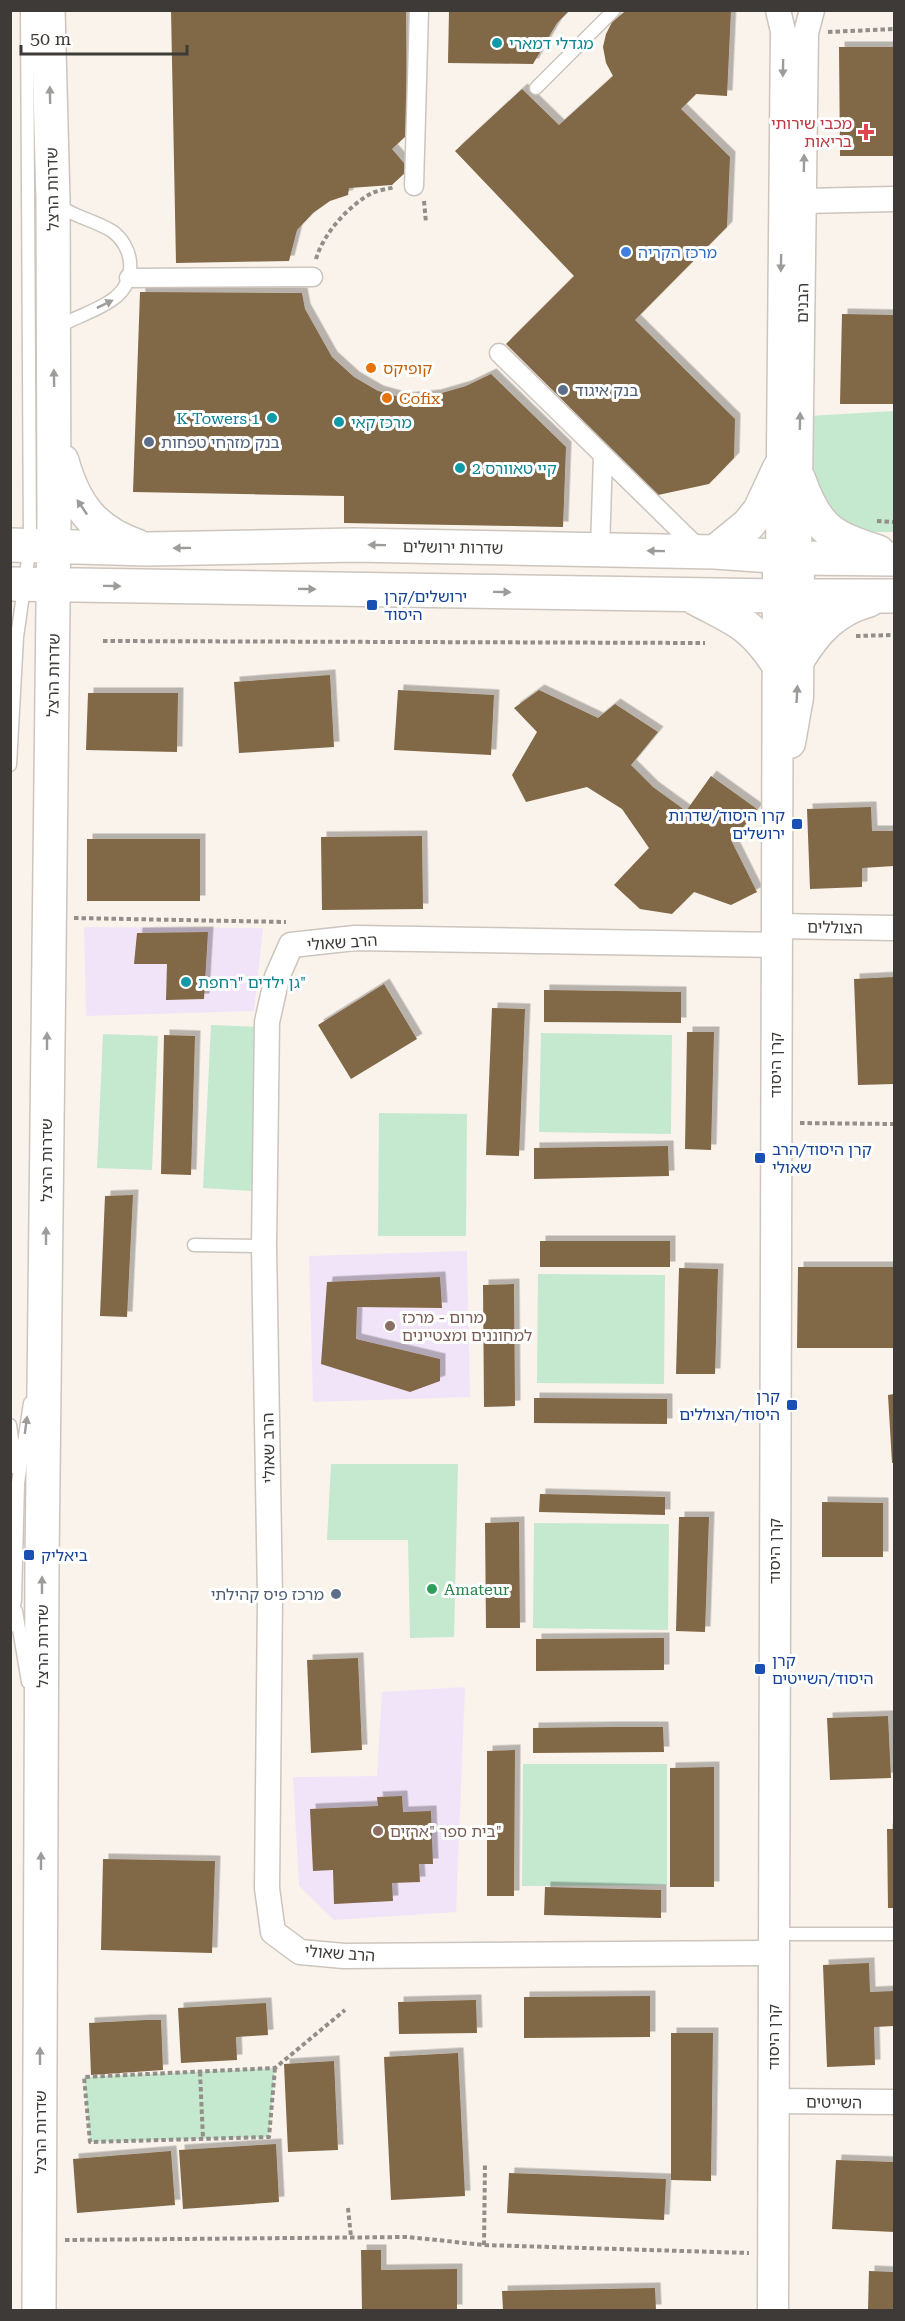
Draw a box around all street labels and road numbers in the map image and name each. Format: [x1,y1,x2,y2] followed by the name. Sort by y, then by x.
[42,147,63,231] street label: שדרות הרצל
[793,283,812,323] street label: הבנים
[402,537,504,558] street label: שדרות ירושלים
[43,633,64,717] street label: שדרות הרצל
[807,918,863,937] street label: הצוללים
[306,931,378,954] street label: הרב שאולי
[766,1032,785,1098] street label: קרן היסוד
[37,1118,56,1202] street label: שדרות הרצל
[258,1413,279,1483] street label: הרב שאולי
[765,1518,784,1584] street label: קרן היסוד
[33,1604,52,1688] street label: שדרות הרצל
[304,1942,376,1965] street label: הרב שאולי
[764,2004,783,2070] street label: קרן היסוד
[31,2090,50,2174] street label: שדרות הרצל
[806,2093,862,2112] street label: השייטים

